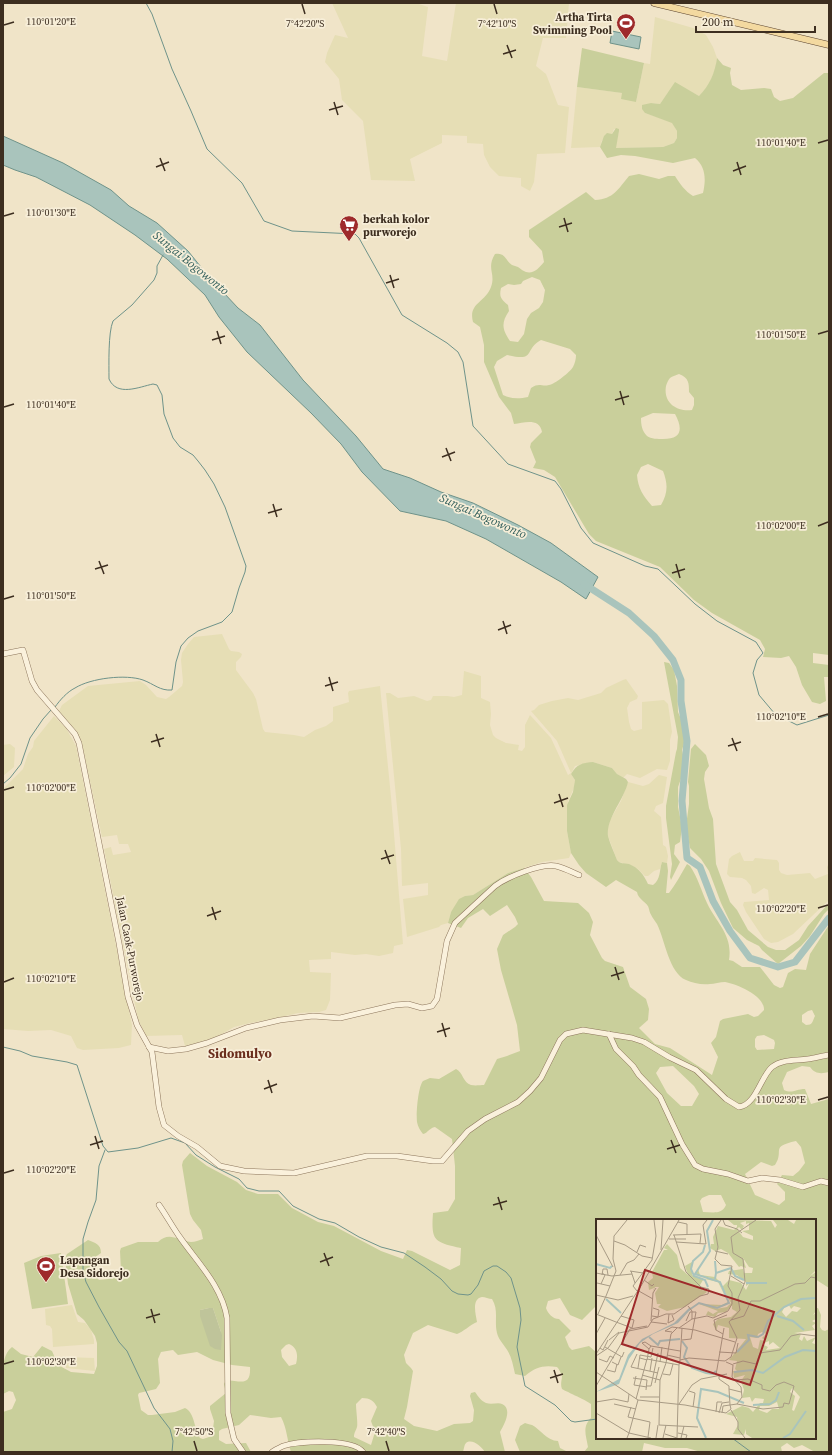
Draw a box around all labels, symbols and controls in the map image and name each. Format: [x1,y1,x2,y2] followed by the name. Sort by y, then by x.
[696,8,815,34] scale bar
[533,10,612,38] place label: Artha Tirta Swimming Pool
[615,12,637,40] sports icon: Artha Tirta Swimming Pool
[702,14,734,30] text: 200 m
[26,15,76,28] text: 110°01'20"E
[286,17,324,30] text: 7°42'20"S
[478,17,516,30] text: 7°42'10"S
[756,136,806,149] text: 110°01'40"E
[26,206,76,219] text: 110°01'30"E
[363,212,430,240] place label: berkah kolor purworejo
[338,214,360,242] supermarket icon: berkah kolor purworejo
[150,227,232,299] water label: Sungai Bogowonto
[756,328,806,341] text: 110°01'50"E
[26,398,76,411] text: 110°01'40"E
[437,490,529,542] water label: Sungai Bogowonto
[756,519,806,532] text: 110°02'00"E
[26,589,76,602] text: 110°01'50"E
[756,710,806,723] text: 110°02'10"E
[26,781,76,794] text: 110°02'00"E
[112,894,147,1003] street label: Jalan Caok-Purworejo
[756,902,806,915] text: 110°02'20"E
[26,972,76,985] text: 110°02'10"E
[208,1045,272,1062] district label: Sidomulyo
[756,1093,806,1106] text: 110°02'30"E
[26,1163,76,1176] text: 110°02'20"E
[596,1219,816,1439] inset map
[60,1253,129,1281] place label: Lapangan Desa Sidorejo
[35,1255,57,1283] sports icon: Lapangan Desa Sidorejo
[26,1355,76,1368] text: 110°02'30"E
[175,1425,213,1438] text: 7°42'50"S
[367,1425,405,1438] text: 7°42'40"S

